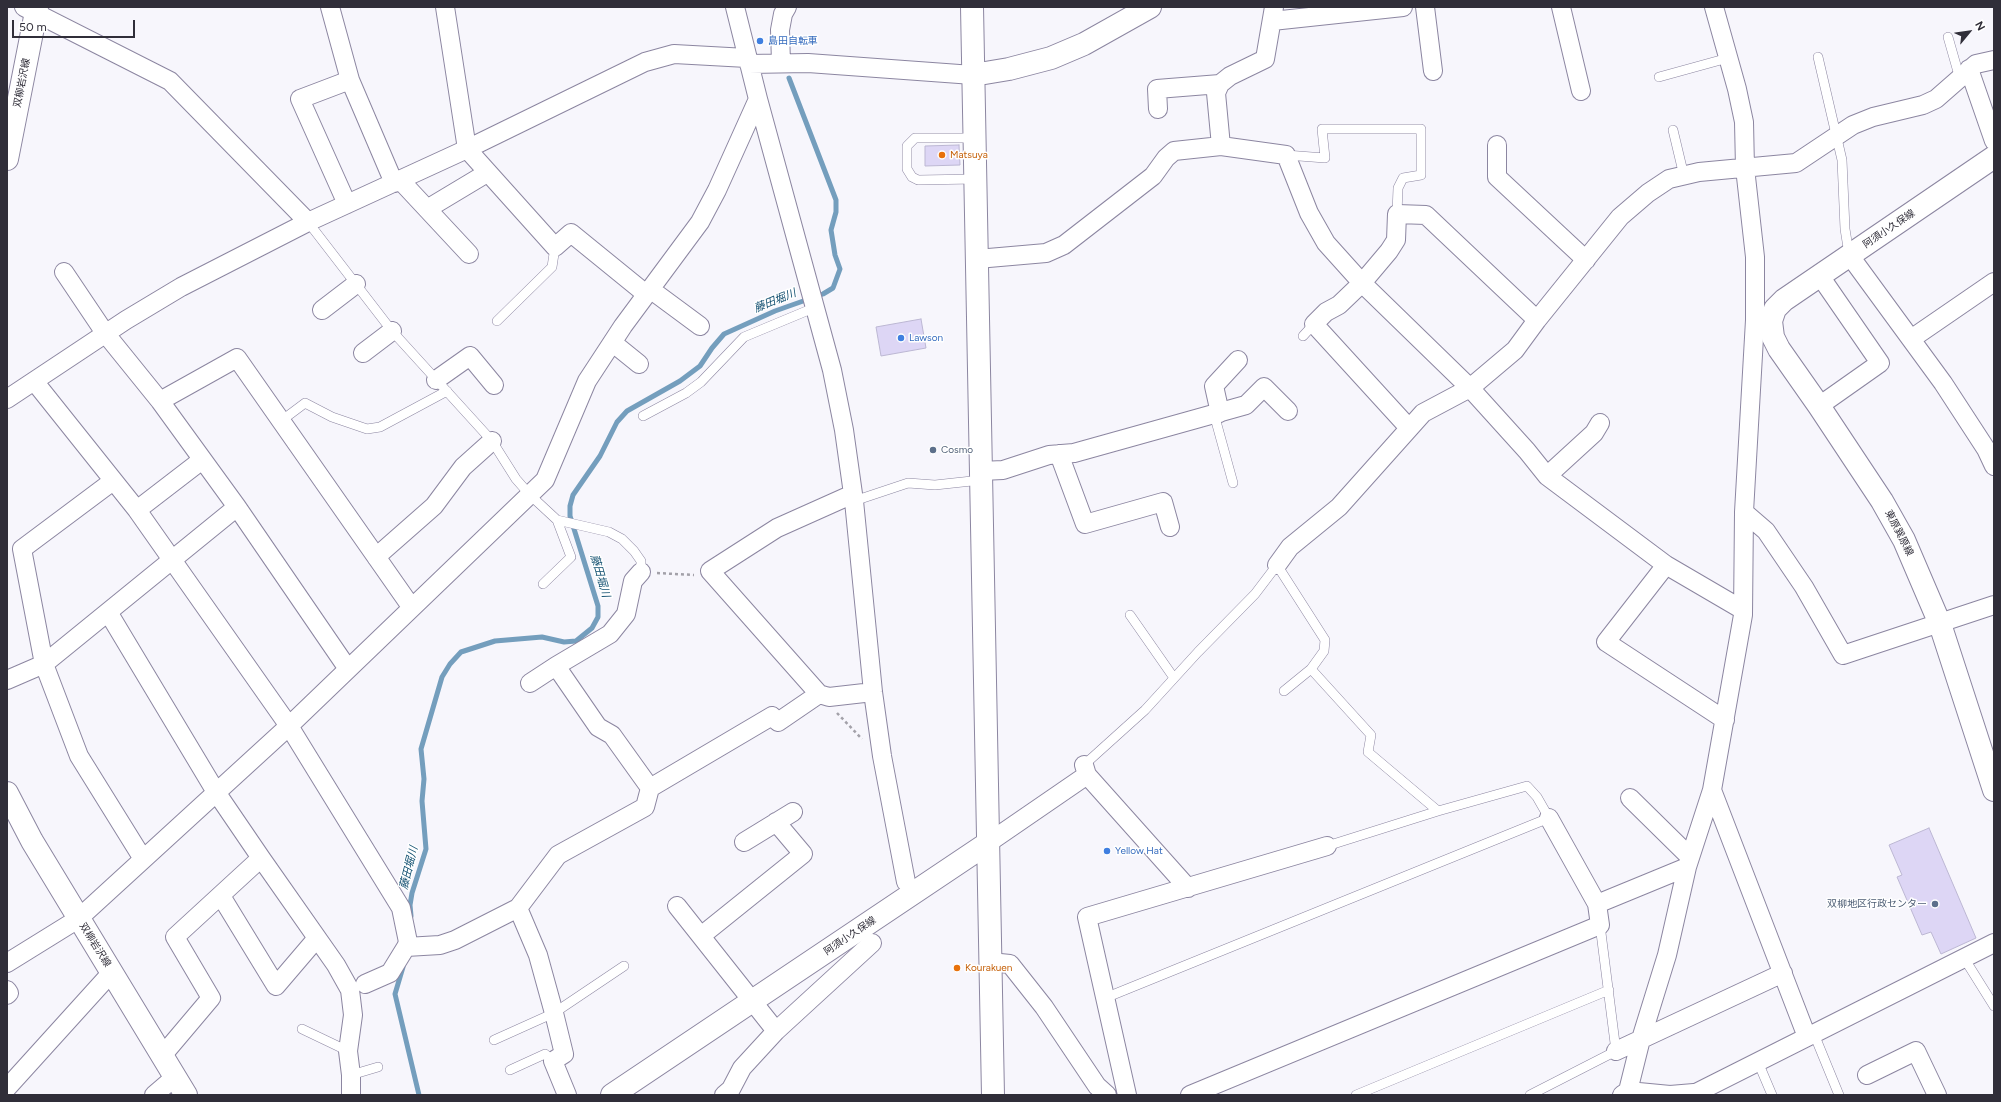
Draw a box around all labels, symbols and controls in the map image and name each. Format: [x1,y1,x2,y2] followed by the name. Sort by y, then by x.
[14,12,137,38] scale bar
[1949,12,1989,52] north arrow
[1972,19,1988,33] text: N
[19,20,47,34] text: 50 m
[768,35,818,47] place label: 島田自転車
[755,36,765,46] marker: 島田自転車
[11,57,33,109] street label: 双柳岩沢線
[950,149,988,161] place label: Matsuya
[937,150,947,160] marker: Matsuya
[1861,207,1917,251] street label: 阿須小久保線
[752,287,798,315] water label: 藤田堀川
[909,332,943,344] place label: Lawson
[896,333,906,343] marker: Lawson
[941,444,973,456] place label: Cosmo
[928,445,938,455] marker: Cosmo
[1882,508,1916,558] street label: 東原巽原線
[588,553,612,599] water label: 藤田堀川
[397,845,421,891] water label: 藤田堀川
[1115,845,1163,857] place label: Yellow Hat
[1102,846,1112,856] marker: Yellow Hat
[1827,898,1927,910] place label: 双柳地区行政センター
[1930,899,1940,909] marker: 双柳地区行政センター
[822,914,878,958] street label: 阿須小久保線
[77,921,113,969] street label: 双柳岩沢線
[965,962,1012,974] place label: Kourakuen
[952,963,962,973] marker: Kourakuen

